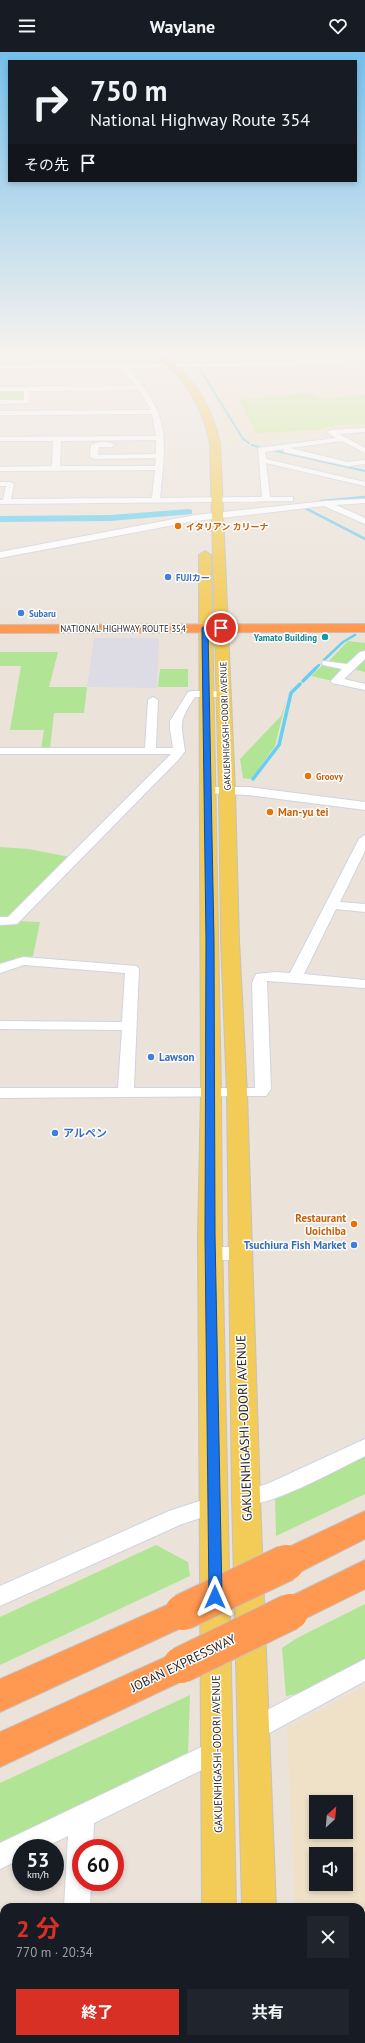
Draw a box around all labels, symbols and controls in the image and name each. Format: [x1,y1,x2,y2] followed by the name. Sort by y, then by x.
[16,15,38,37] icon: menu
[150,15,215,38] text: Waylane
[327,15,349,37] icon: heart
[90,72,167,109] text: 750 m
[24,76,76,128] icon: right
[90,108,310,131] text: National Highway Route 354
[77,152,99,174] icon: arrive
[24,155,69,174] text: その先
[173,521,183,531] marker: イタリアン カリーナ
[186,521,269,532] place label: イタリアン カリーナ
[163,572,173,582] marker: FUJIカー
[176,572,210,583] place label: FUJIカー
[16,608,26,618] marker: Subaru
[29,608,56,619] place label: Subaru
[204,611,238,645] pin
[210,617,232,639] icon: arrive
[60,623,186,634] street label: NATIONAL HIGHWAY ROUTE 354
[253,632,317,643] place label: Yamato Building
[320,632,330,642] marker: Yamato Building
[217,661,233,791] street label: GAKUENHIGASHI-ODORI AVENUE
[303,771,313,781] marker: Groovy
[316,771,344,782] place label: Groovy
[278,805,329,819] place label: Man-yu tei
[265,807,275,817] marker: Man-yu tei
[159,1050,195,1064] place label: Lawson
[146,1052,156,1062] marker: Lawson
[63,1126,107,1140] place label: アルペン
[50,1128,60,1138] marker: アルペン
[295,1211,346,1238] place label: Restaurant Uoichiba
[349,1219,359,1229] marker: Restaurant Uoichiba
[244,1238,346,1252] place label: Tsuchiura Fish Market
[349,1240,359,1250] marker: Tsuchiura Fish Market
[232,1335,256,1521] street label: GAKUENHIGASHI-ODORI AVENUE
[194,1576,236,1618] position arrow
[127,1630,239,1696] street label: JOBAN EXPRESSWAY
[209,1675,225,1833] street label: GAKUENHIGASHI-ODORI AVENUE
[309,1795,353,1839] north arrow
[309,1795,353,1891] map controls
[72,1839,124,1891] speed limit sign: 60
[27,1847,49,1873] text: 53
[309,1847,353,1891] button: sound
[27,1868,49,1881] text: km/h
[16,1913,60,1944] text: 2 分
[307,1916,349,1958] button: close
[16,1944,93,1961] text: 770 m · 20:34
[16,1989,179,2035] button: 終了
[187,1989,349,2035] button: 共有

